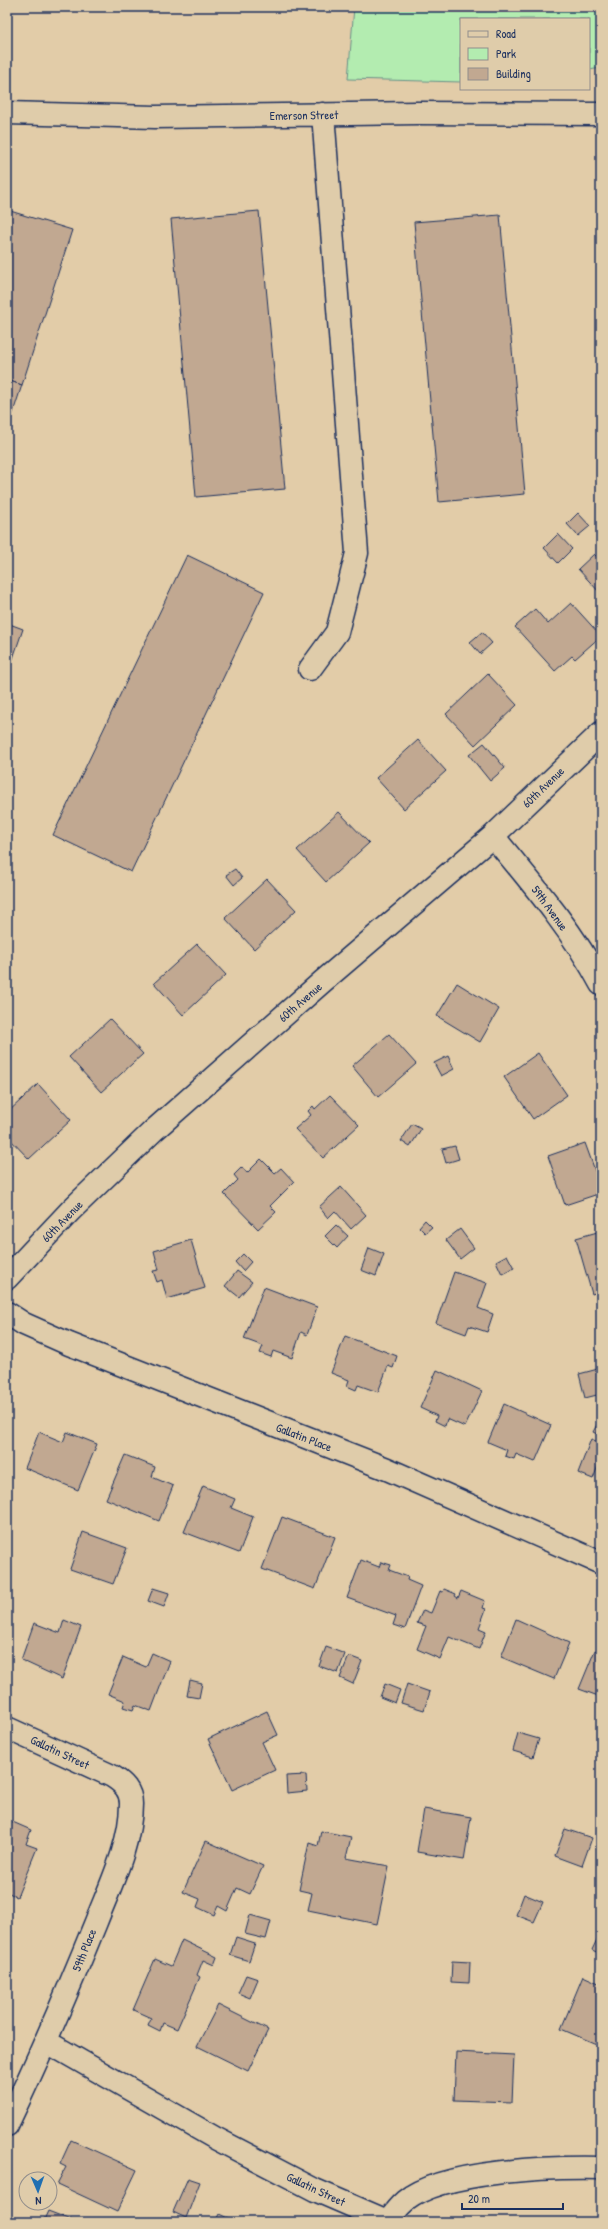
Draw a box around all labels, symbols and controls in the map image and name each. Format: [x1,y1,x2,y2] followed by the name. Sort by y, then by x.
[460,18,590,90] legend
[496,25,516,42] text: Road
[496,45,516,62] text: Park
[496,65,531,82] text: Building
[270,106,339,124] street label: Emerson Street
[518,762,568,811] street label: 60th Avenue
[528,882,572,934] street label: 59th Avenue
[275,978,326,1026] street label: 60th Avenue
[38,1196,87,1246] street label: 60th Avenue
[274,1419,335,1455] street label: Gallatin Place
[28,1731,93,1773] street label: Gallatin Street
[68,1926,100,1974] street label: 59th Place
[284,2168,349,2210] street label: Gallatin Street
[18,2171,58,2211] north arrow
[462,2185,563,2211] scale bar
[468,2190,490,2207] text: 20 m
[35,2194,42,2208] text: N

